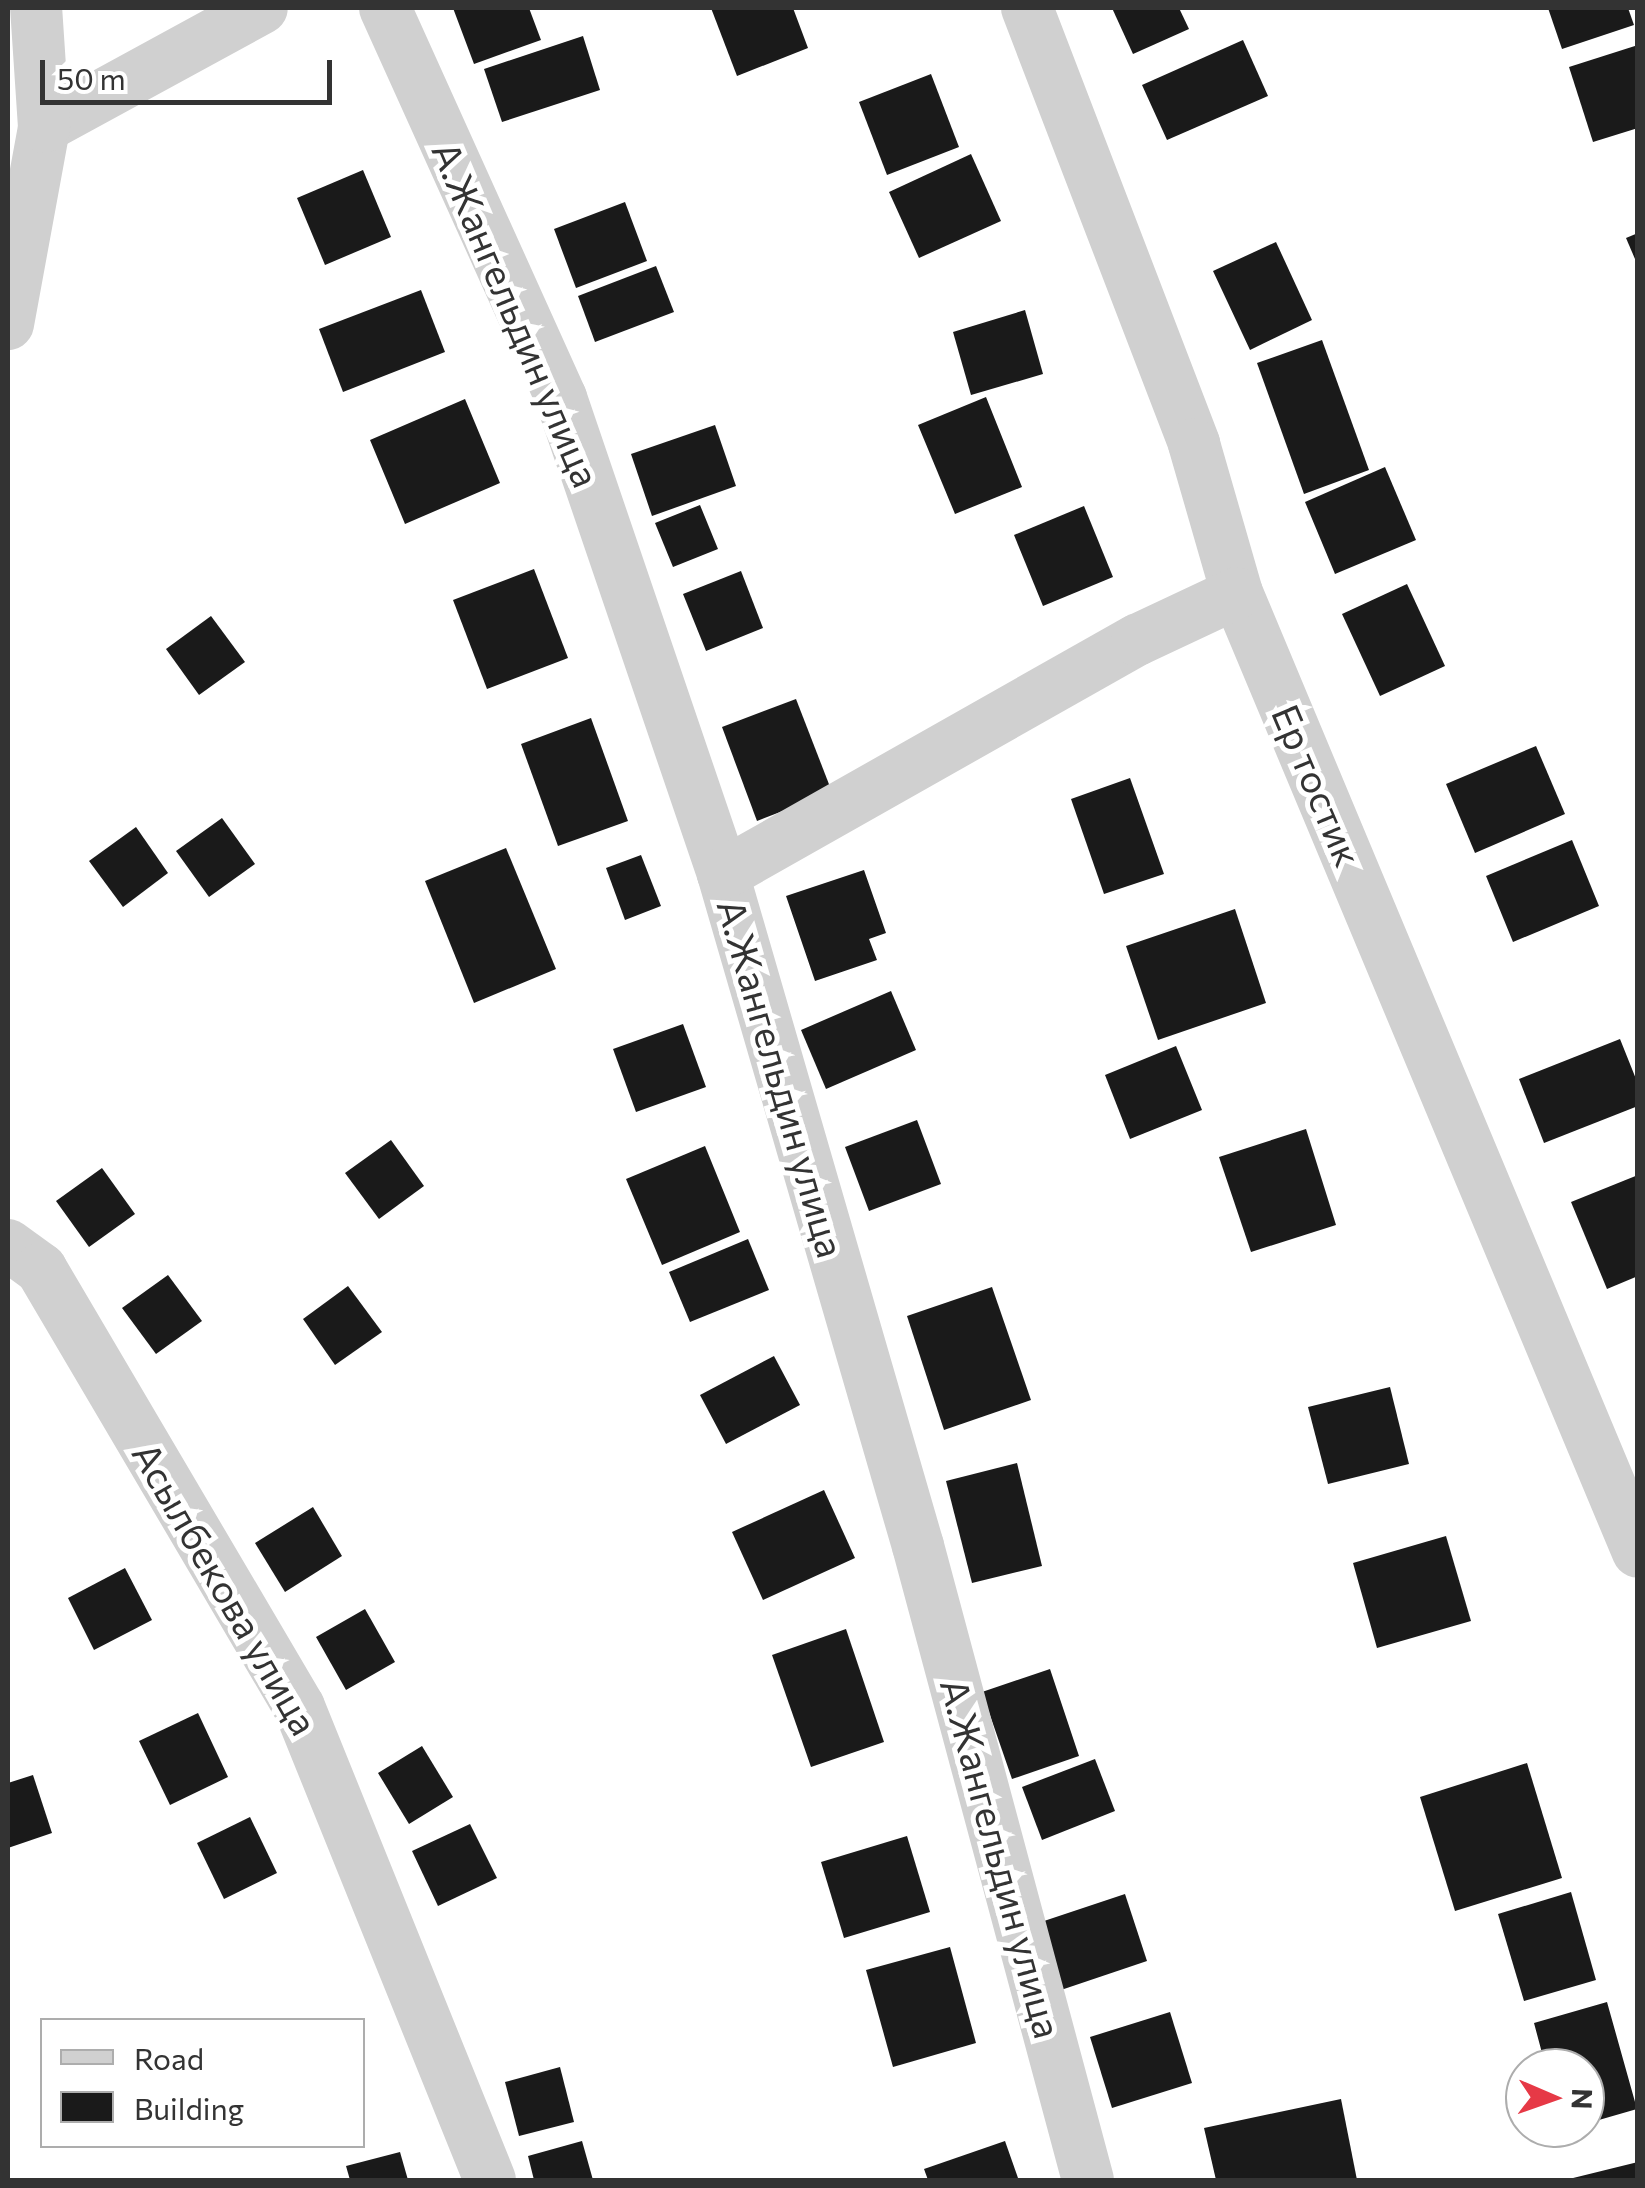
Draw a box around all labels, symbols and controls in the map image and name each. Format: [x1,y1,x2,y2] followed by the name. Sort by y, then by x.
[45,40,338,102] scale bar
[57,59,126,96] text: 50 m
[424,135,610,493] street label: А.Жангельдин улица
[1264,697,1372,873] street label: Ер тостик
[709,894,855,1262] street label: А.Жангельдин улица
[124,1434,328,1742] street label: Асылбекова улица
[932,1673,1072,2043] street label: А.Жангельдин улица
[40,2018,365,2148] legend
[134,2039,204,2076] text: Road
[1505,2048,1605,2148] north arrow
[1566,2088,1600,2110] text: N
[134,2089,244,2126] text: Building

